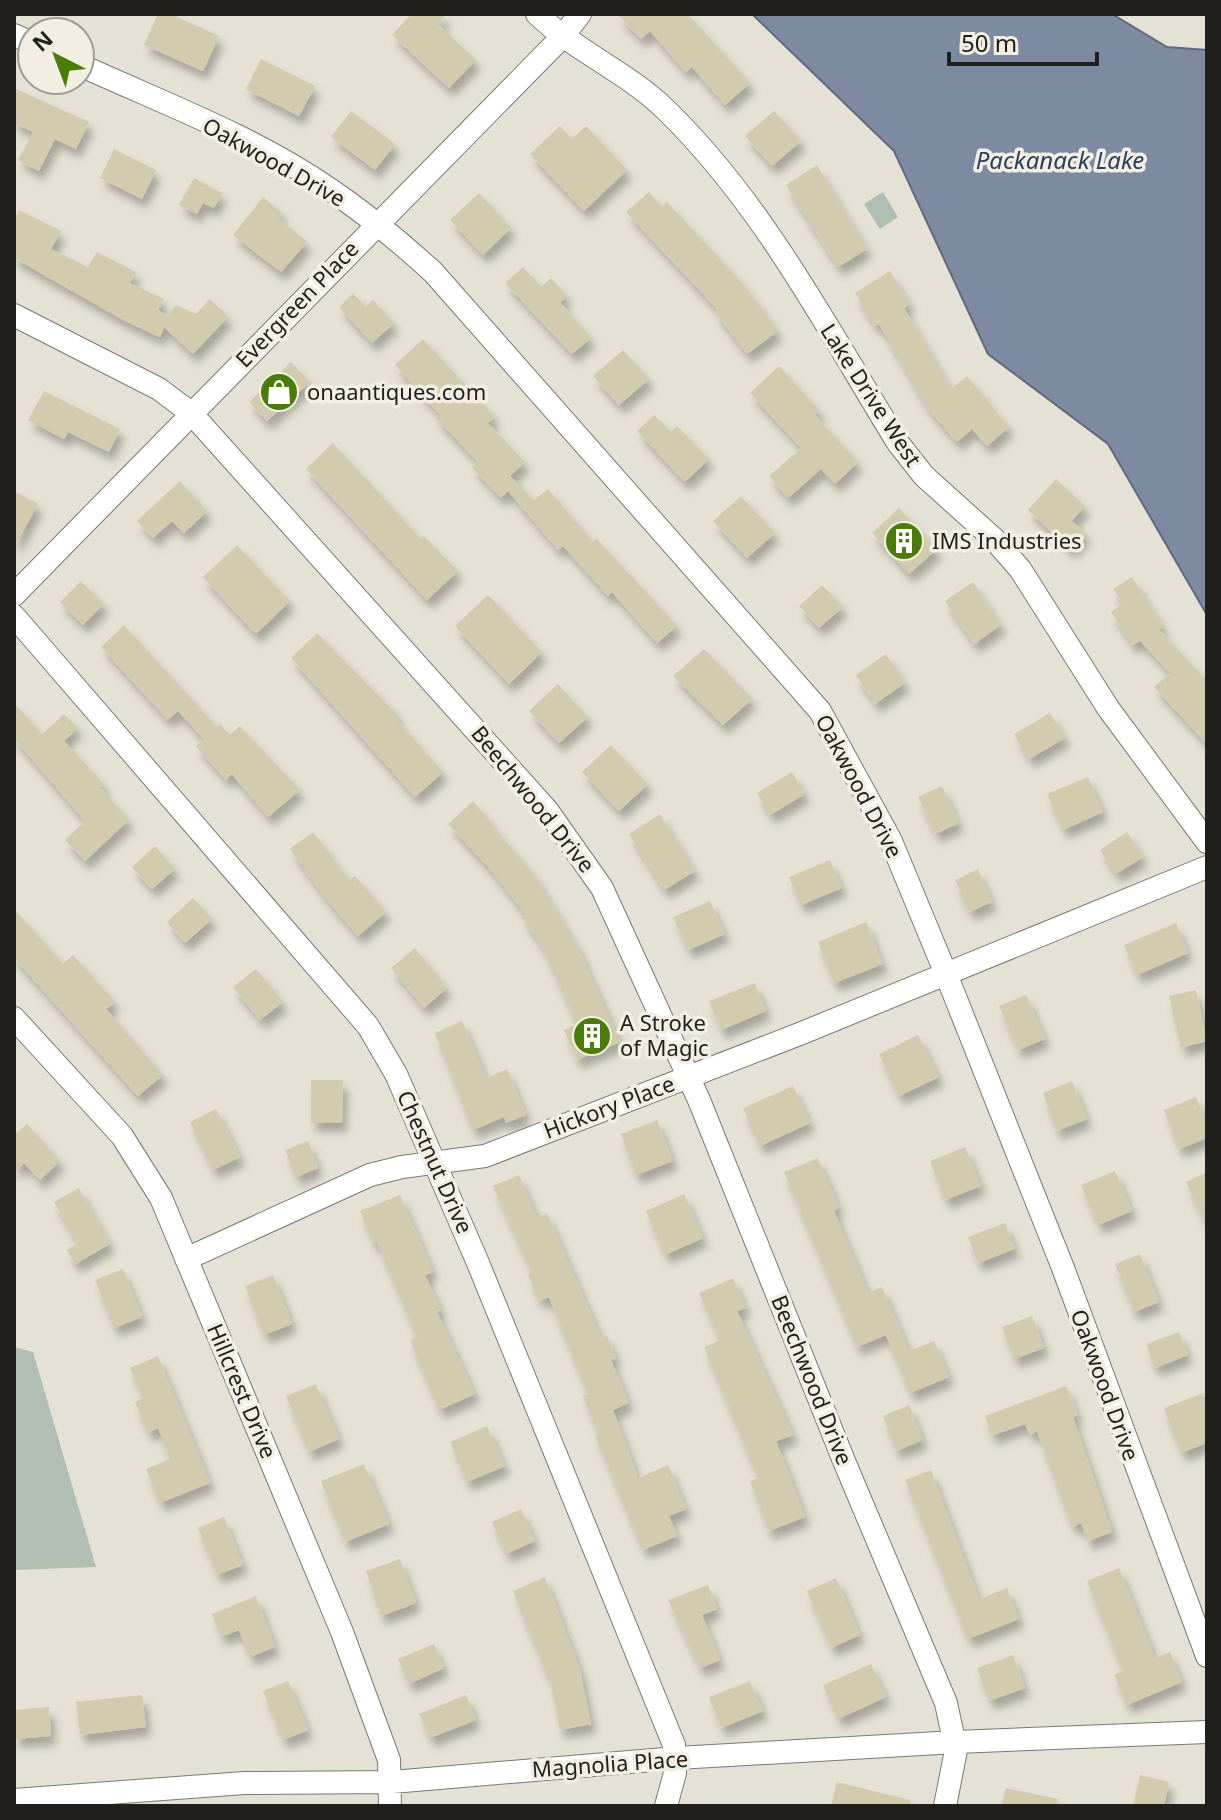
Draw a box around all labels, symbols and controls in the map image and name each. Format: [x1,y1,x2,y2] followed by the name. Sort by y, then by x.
[16,16,96,96] north arrow
[949,16,1097,66] scale bar
[25,23,59,58] text: N
[961,26,1017,59] text: 50 m
[198,110,351,213] street label: Oakwood Drive
[976,143,1144,176] water label: Packanack Lake
[228,233,364,373] street label: Evergreen Place
[814,317,929,472] street label: Lake Drive West
[258,371,300,413] shop icon: onaantiques.com
[307,376,486,406] place label: onaantiques.com
[883,520,925,562] building icon: IMS Industries
[932,525,1082,555] place label: IMS Industries
[809,708,910,863] street label: Oakwood Drive
[465,719,602,878] street label: Beechwood Drive
[620,1007,709,1062] place label: A Stroke of Magic
[571,1015,613,1057] building icon: A Stroke of Magic
[539,1067,678,1145] street label: Hickory Place
[391,1085,481,1238] street label: Chestnut Drive
[765,1290,861,1469] street label: Beechwood Drive
[1065,1305,1147,1464] street label: Oakwood Drive
[201,1319,285,1463] street label: Hillcrest Drive
[531,1743,689,1783] street label: Magnolia Place

